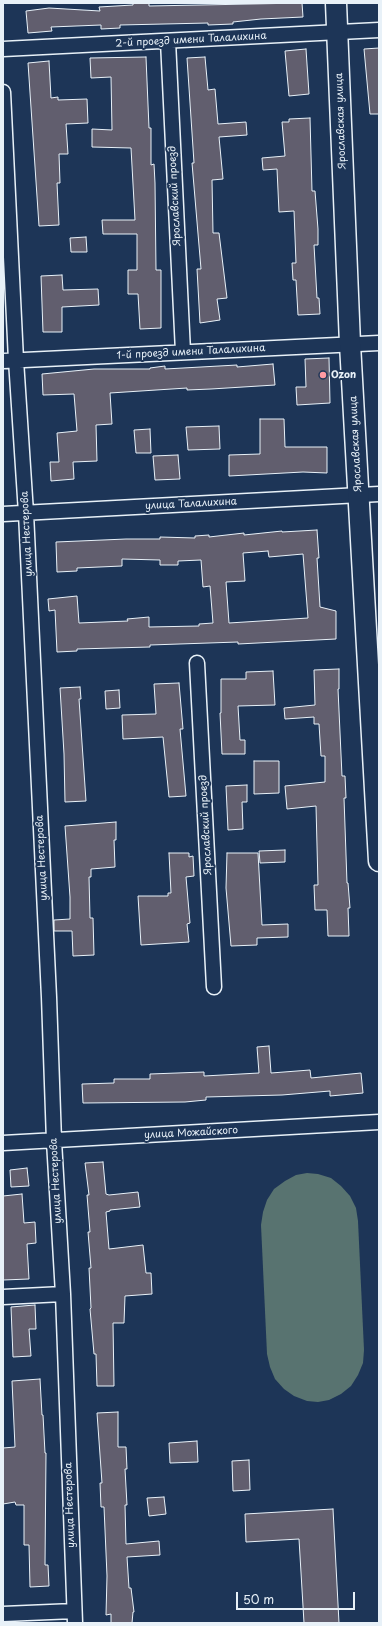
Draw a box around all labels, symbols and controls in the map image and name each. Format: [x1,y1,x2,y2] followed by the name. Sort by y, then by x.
[115,30,267,50] street label: 2-й проезд имени Талалихина
[333,73,349,169] street label: Ярославская улица
[166,146,184,246] street label: Ярославский проезд
[116,342,266,362] street label: 1-й проезд имени Талалихина
[331,369,356,381] place label: Ozon
[318,370,328,380] marker: Ozon
[347,395,365,493] street label: Ярославская улица
[19,491,35,577] street label: улица Нестерова
[145,496,237,512] street label: улица Талалихина
[197,775,215,875] street label: Ярославский проезд
[34,815,50,901] street label: улица Нестерова
[144,1125,238,1141] street label: улица Можайского
[48,1138,64,1224] street label: улица Нестерова
[63,1462,77,1548] street label: улица Нестерова
[238,1584,357,1610] scale bar
[243,1590,274,1608] text: 50 m

